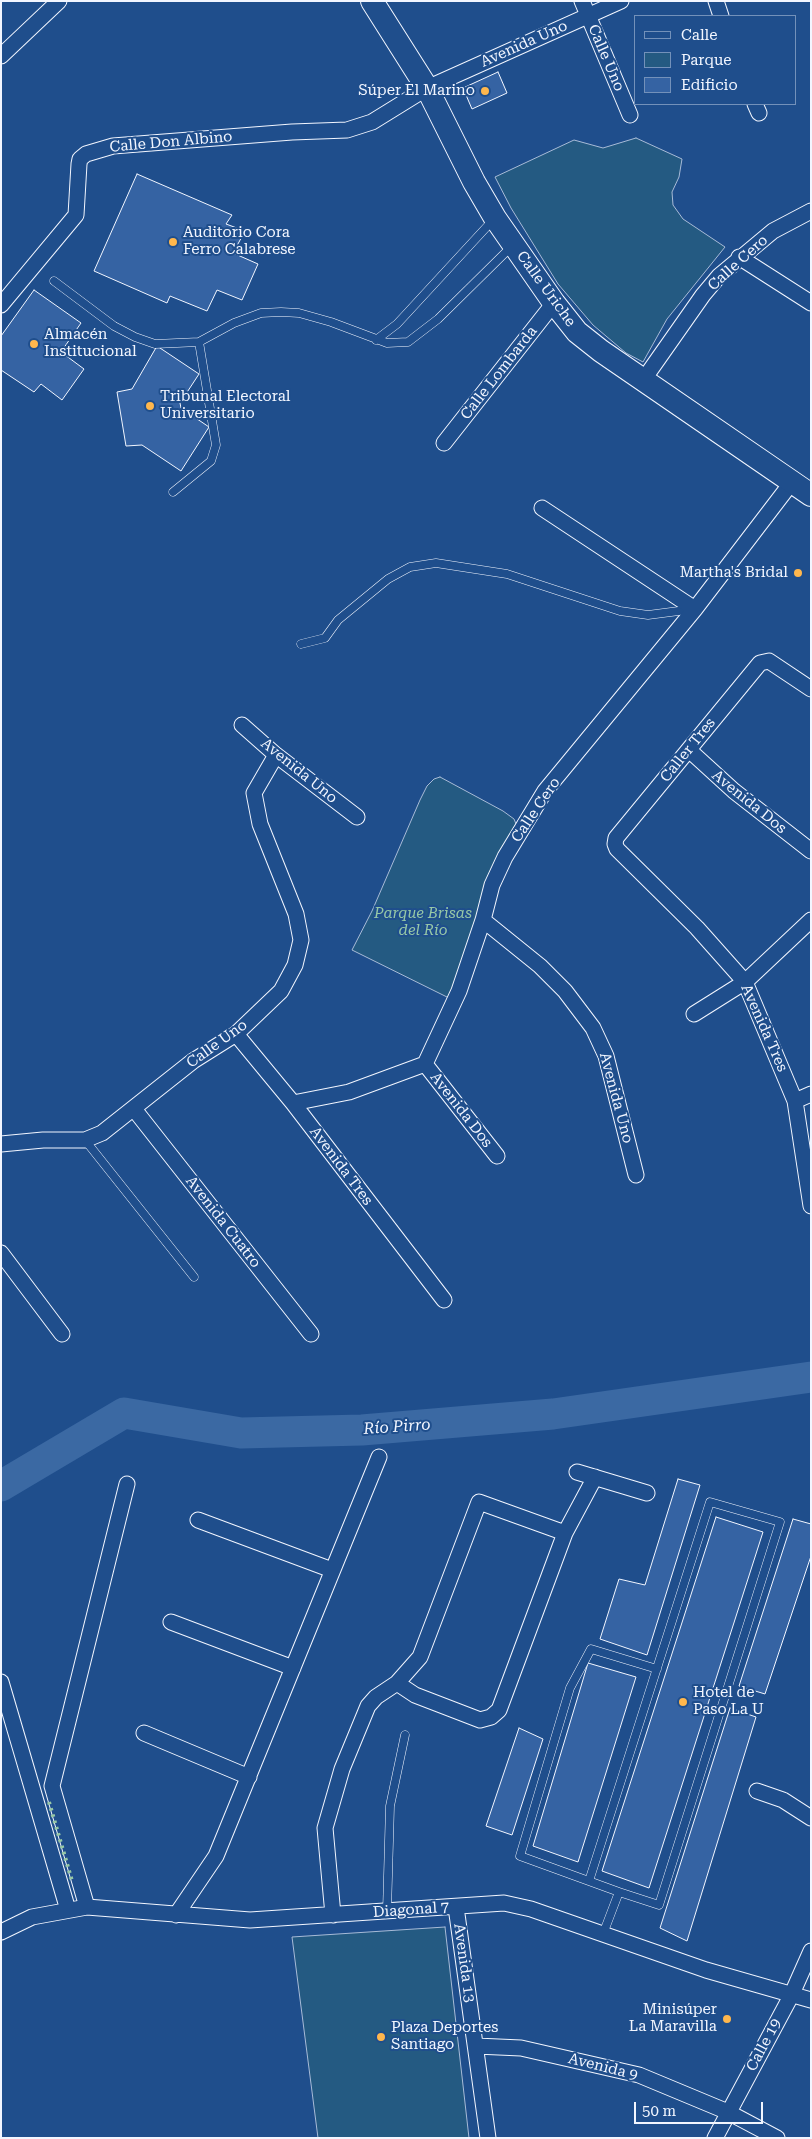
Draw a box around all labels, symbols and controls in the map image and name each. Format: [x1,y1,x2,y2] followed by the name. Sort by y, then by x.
[634,15,797,105] legend
[478,17,570,71] street label: Avenida Uno
[584,22,628,94] street label: Calle Uno
[681,26,717,44] text: Calle
[681,51,732,69] text: Parque
[681,76,738,94] text: Edificio
[358,82,475,100] place label: Súper El Marino
[479,85,491,97] marker: Súper El Marino
[109,128,233,156] street label: Calle Don Albino
[183,224,296,259] place label: Auditorio Cora Ferro Calabrese
[704,231,772,295] street label: Calle Cero
[167,236,179,248] marker: Auditorio Cora Ferro Calabrese
[513,248,579,330] street label: Calle Uriche
[457,323,541,423] street label: Calle Lombarda
[44,326,137,361] place label: Almacén Institucional
[28,338,40,350] marker: Almacén Institucional
[160,388,290,423] place label: Tribunal Electoral Universitario
[144,400,156,412] marker: Tribunal Electoral Universitario
[680,564,788,582] place label: Martha's Bridal
[792,567,804,579] marker: Martha's Bridal
[657,714,719,786] street label: Caller Tres
[257,735,341,807] street label: Avenida Uno
[708,766,790,838] street label: Avenida Dos
[508,774,564,846] street label: Calle Cero
[374,905,472,940] park label: Parque Brisas del Río
[737,981,791,1075] street label: Avenida Tres
[183,1016,251,1072] street label: Calle Uno
[595,1051,637,1145] street label: Avenida Uno
[426,1069,496,1151] street label: Avenida Dos
[306,1123,376,1209] street label: Avenida Tres
[182,1172,264,1272] street label: Avenida Cuatro
[363,1415,431,1439] water label: Río Pirro
[693,1684,764,1719] place label: Hotel de Paso La U
[677,1696,689,1708] marker: Hotel de Paso La U
[372,1898,450,1922] street label: Diagonal 7
[450,1922,478,2004] street label: Avenida 13
[629,2001,717,2036] place label: Minisúper La Maravilla
[721,2013,733,2025] marker: Minisúper La Maravilla
[743,2016,785,2074] street label: Calle 19
[391,2019,498,2054] place label: Plaza Deportes Santiago
[375,2031,387,2043] marker: Plaza Deportes Santiago
[566,2050,640,2084] street label: Avenida 9
[637,2092,766,2124] scale bar
[642,2102,676,2120] text: 50 m

